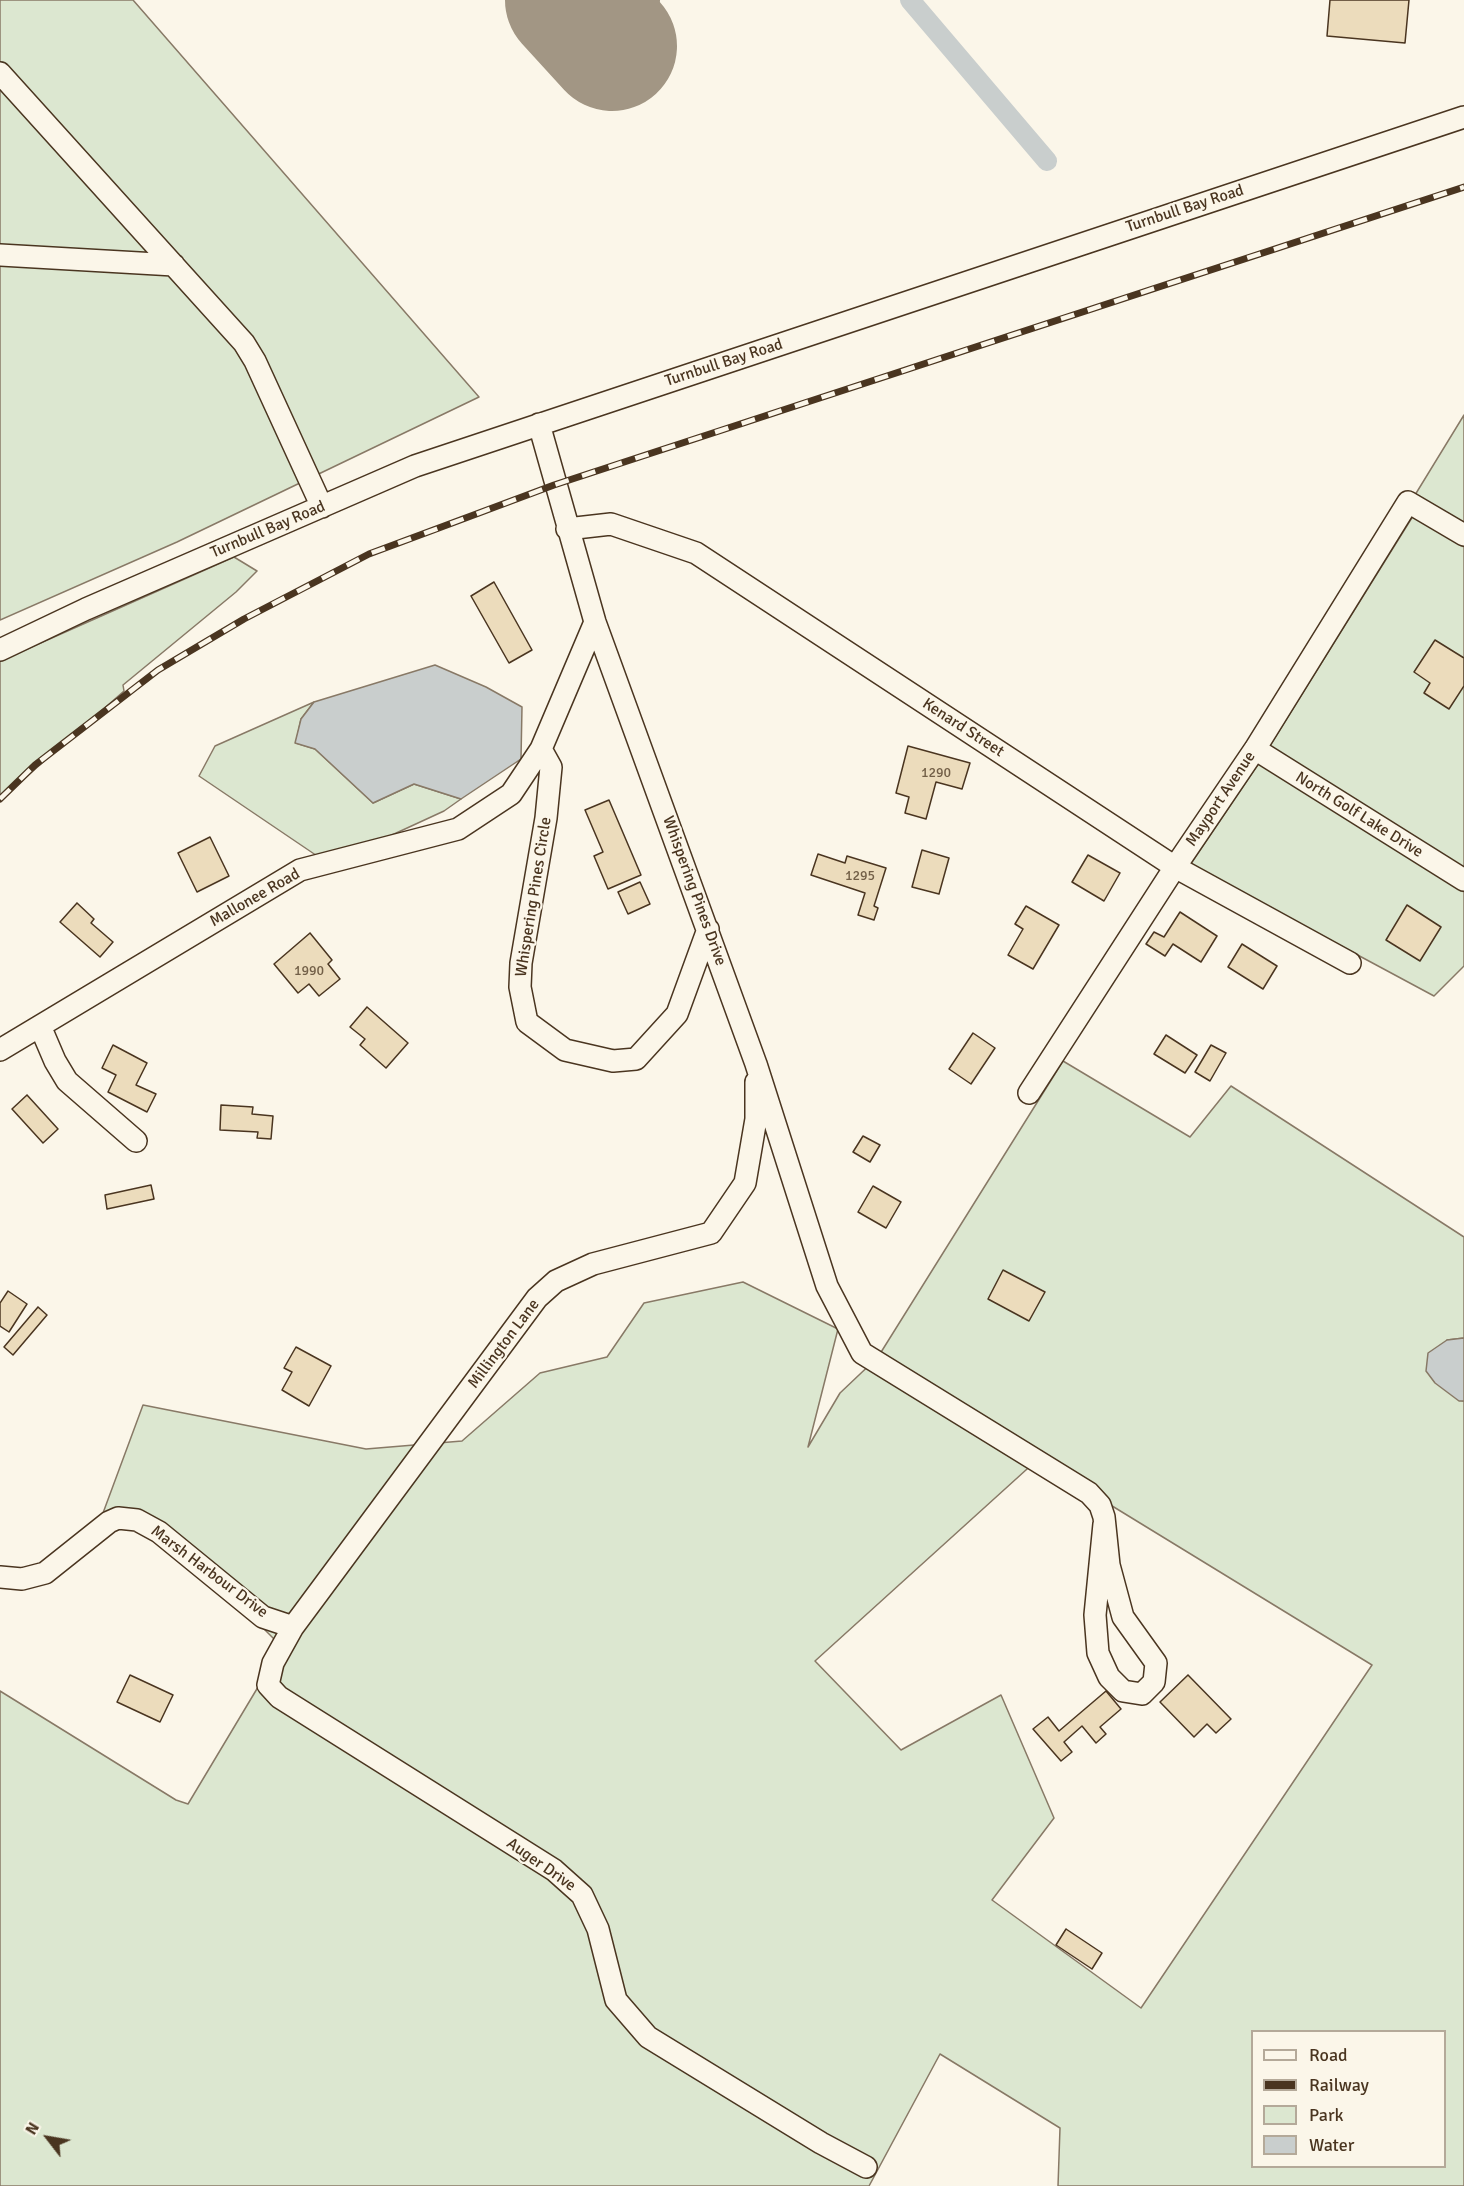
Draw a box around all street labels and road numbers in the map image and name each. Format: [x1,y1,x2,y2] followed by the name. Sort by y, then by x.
[1124,181,1246,237] street label: Turnbull Bay Road
[663,335,785,391] street label: Turnbull Bay Road
[208,497,328,563] street label: Turnbull Bay Road
[919,694,1007,762] street label: Kenard Street
[1182,748,1260,850] street label: Mayport Avenue
[1292,768,1426,862] street label: North Golf Lake Drive
[658,814,730,968] street label: Whispering Pines Drive
[512,816,556,978] street label: Whispering Pines Circle
[206,864,304,932] street label: Mallonee Road
[464,1296,544,1392] street label: Millington Lane
[147,1522,271,1622] street label: Marsh Harbour Drive
[503,1834,579,1896] street label: Auger Drive

